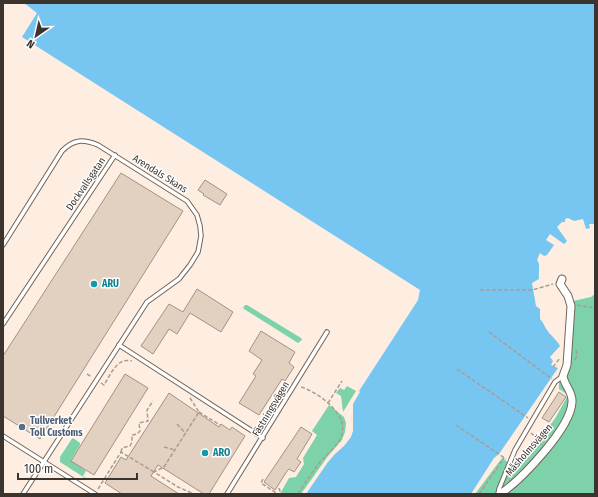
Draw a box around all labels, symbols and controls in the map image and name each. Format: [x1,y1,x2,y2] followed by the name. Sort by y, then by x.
[16,16,56,56] north arrow
[24,37,37,51] text: N
[131,152,189,196] street label: Arendals Skans
[64,155,108,213] street label: Dockvallsgatan
[101,278,119,290] place label: ARU
[89,279,99,289] marker: ARU
[250,379,292,439] street label: Fästningsvägen
[30,415,83,439] place label: Tullverket Toll Customs
[502,421,555,478] street label: Måsholmsvägen
[17,422,27,432] marker: Tullverket Toll Customs
[212,447,230,459] place label: ARO
[200,448,210,458] marker: ARO
[18,455,137,481] scale bar
[24,462,53,476] text: 100 m

